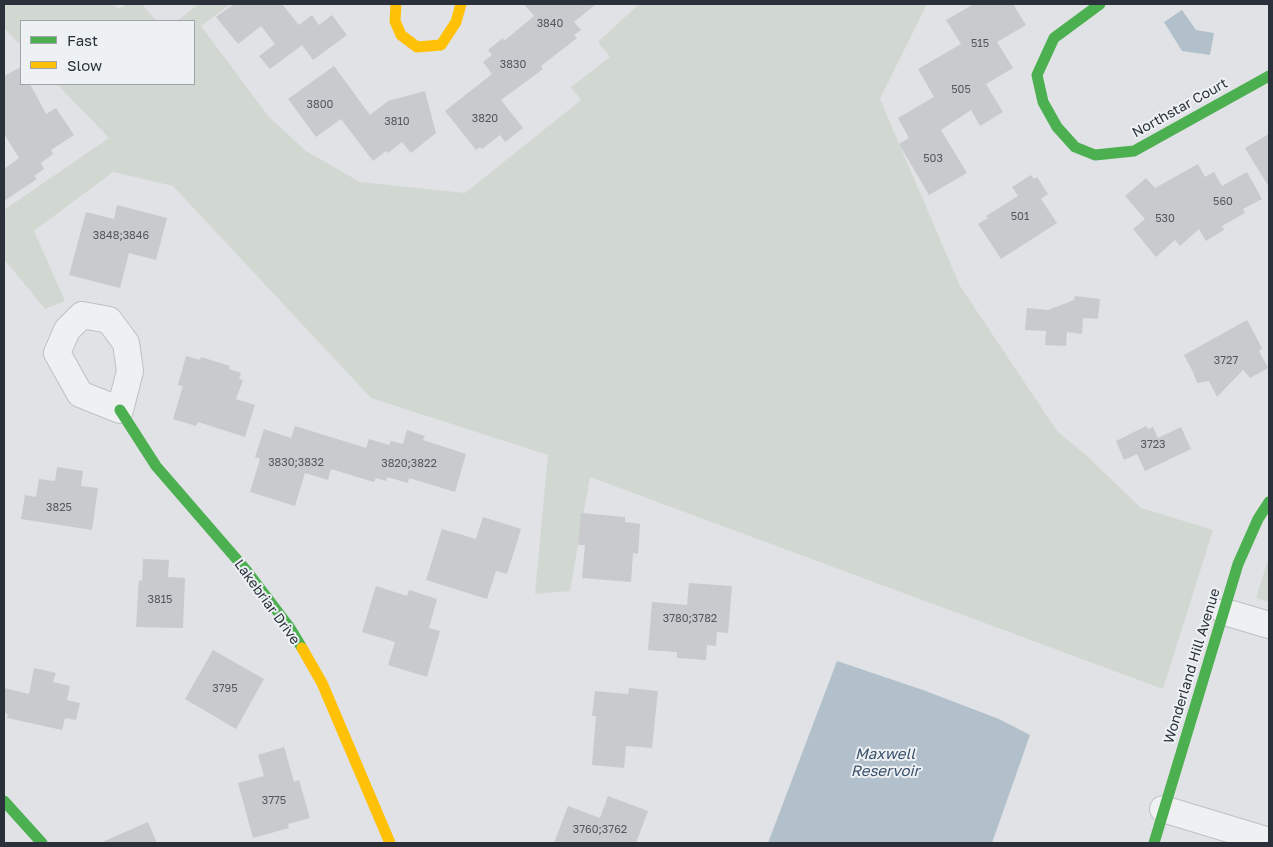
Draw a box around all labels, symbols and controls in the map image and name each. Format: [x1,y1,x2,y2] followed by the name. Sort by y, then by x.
[537,17,563,31] house number: 3840
[20,20,195,85] legend
[67,31,98,49] text: Fast
[971,37,989,51] house number: 515
[67,56,102,74] text: Slow
[500,58,526,72] house number: 3830
[1129,75,1231,141] street label: Northstar Court
[951,83,971,97] house number: 505
[307,98,333,112] house number: 3800
[472,112,498,126] house number: 3820
[384,115,410,129] house number: 3810
[923,152,943,166] house number: 503
[1213,195,1233,209] house number: 560
[1011,210,1029,224] house number: 501
[1155,212,1175,226] house number: 530
[93,229,149,243] house number: 3848;3846
[1214,354,1238,368] house number: 3727
[1140,438,1166,452] house number: 3723
[268,456,324,470] house number: 3830;3832
[381,457,437,471] house number: 3820;3822
[46,501,72,515] house number: 3825
[230,556,304,648] street label: Lakebriar Drive
[1160,586,1224,746] street label: Wonderland Hill Avenue
[148,593,172,607] house number: 3815
[663,612,717,626] house number: 3780;3782
[212,682,238,696] house number: 3795
[851,745,919,780] water label: Maxwell Reservoir
[262,794,286,808] house number: 3775
[573,823,627,837] house number: 3760;3762

